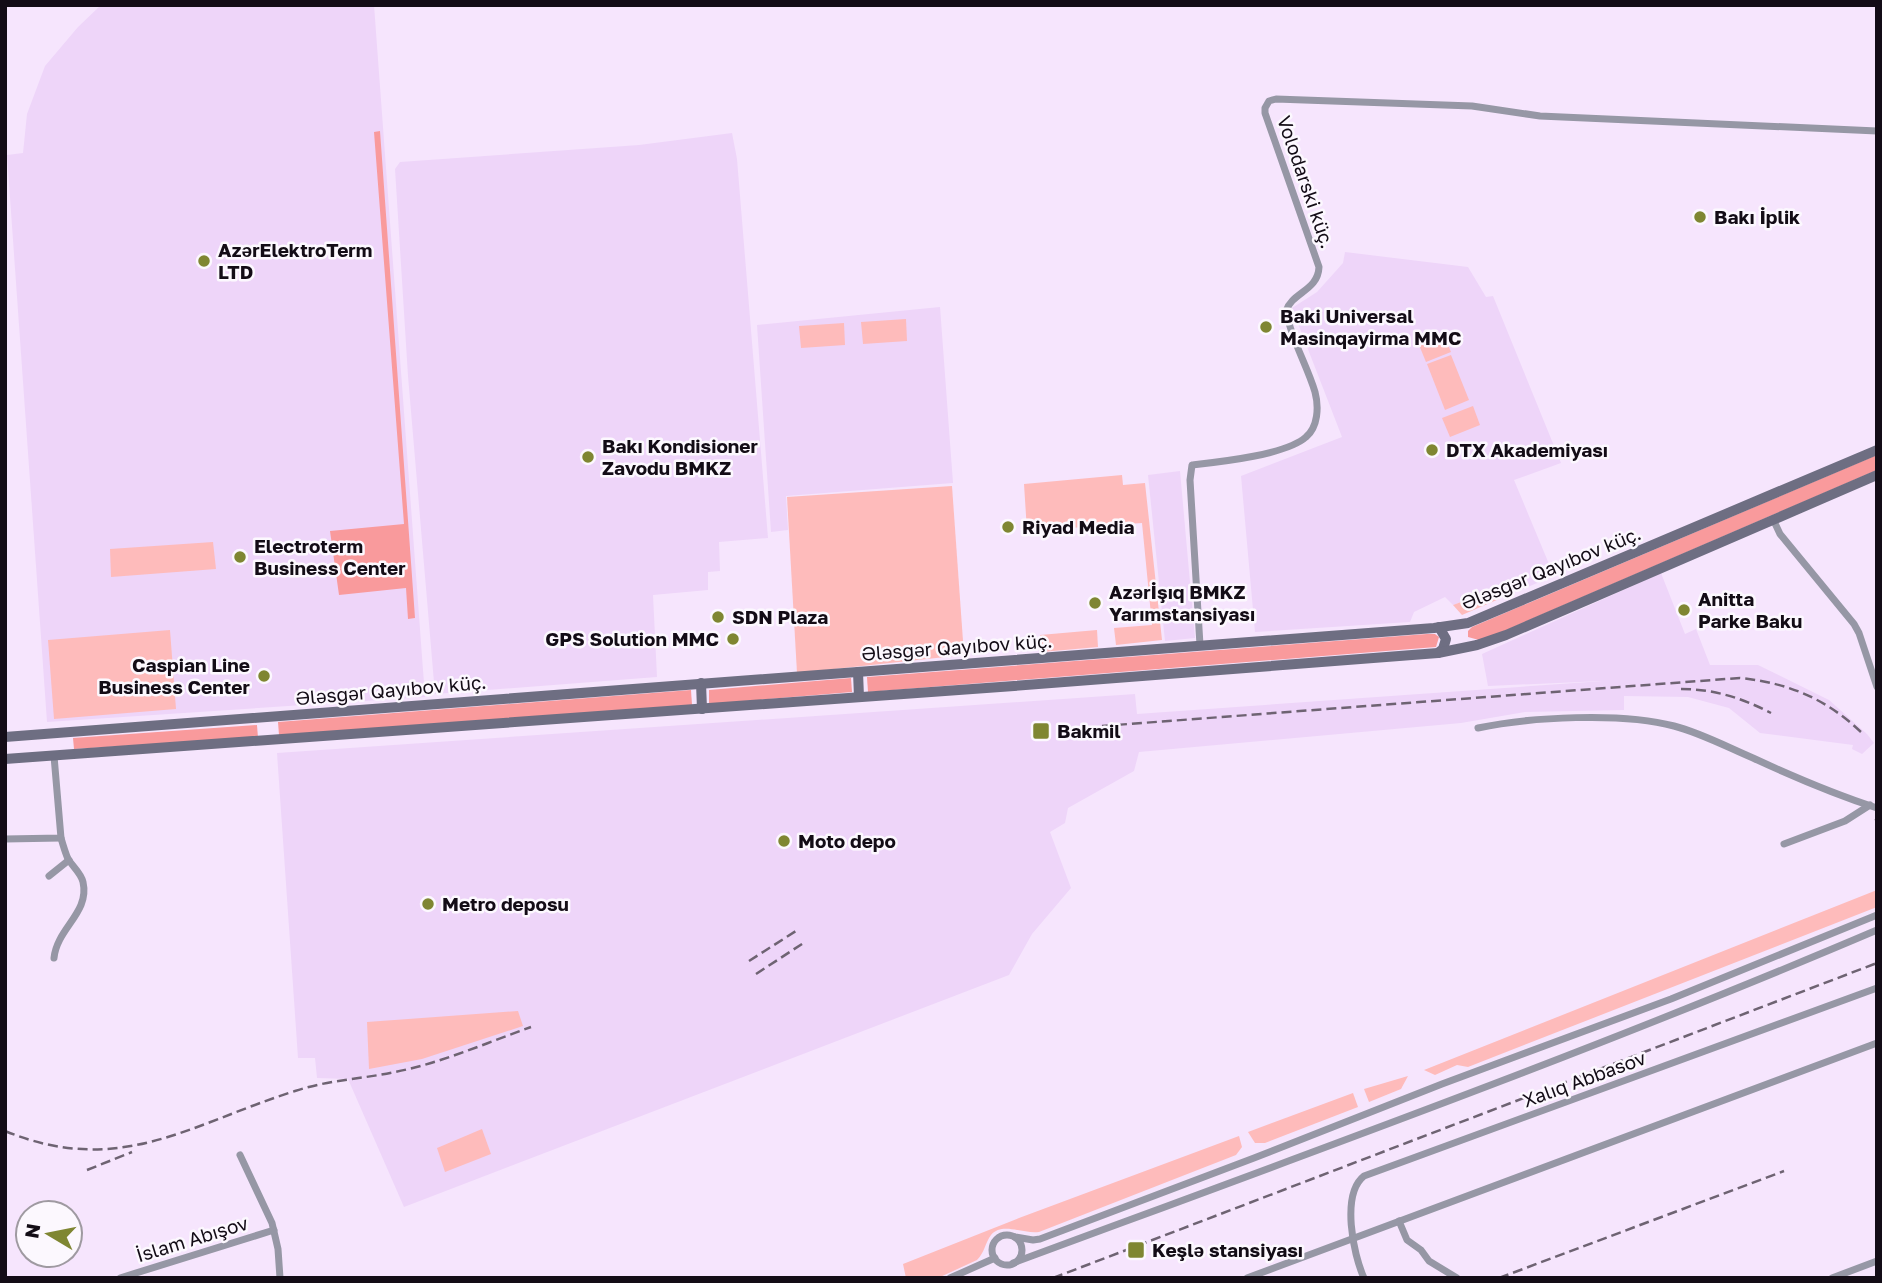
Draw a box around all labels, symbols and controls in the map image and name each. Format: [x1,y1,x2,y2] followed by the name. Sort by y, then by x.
[1273,113,1340,251] street label: Volodarski küç.
[1714,205,1800,228] place label: Bakı İplik
[1692,209,1708,225] marker: Bakı İplik
[218,238,372,283] place label: AzərElektroTerm LTD
[196,253,212,269] marker: AzərElektroTerm LTD
[1280,304,1461,349] place label: Baki Universal Masinqayirma MMC
[1258,319,1274,335] marker: Baki Universal Masinqayirma MMC
[602,434,759,479] place label: Bakı Kondisioner Zavodu BMKZ
[1446,438,1608,461] place label: DTX Akademiyası
[1424,442,1440,458] marker: DTX Akademiyası
[580,449,596,465] marker: Bakı Kondisioner Zavodu BMKZ
[1022,515,1135,538] place label: Riyad Media
[1000,519,1016,535] marker: Riyad Media
[1458,521,1644,614] street label: Ələsgər Qayıbov küç.
[254,534,406,579] place label: Electroterm Business Center
[232,549,248,565] marker: Electroterm Business Center
[1109,580,1255,625] place label: Azərİşıq BMKZ Yarımstansiyası
[1698,587,1802,632] place label: Anitta Parke Baku
[1087,595,1103,611] marker: Azərİşıq BMKZ Yarımstansiyası
[1676,602,1692,618] marker: Anitta Parke Baku
[732,605,828,628] place label: SDN Plaza
[710,609,726,625] marker: SDN Plaza
[545,627,719,650] place label: GPS Solution MMC
[861,628,1053,665] street label: Ələsgər Qayıbov küç.
[725,631,741,647] marker: GPS Solution MMC
[98,653,251,698] place label: Caspian Line Business Center
[256,668,272,684] marker: Caspian Line Business Center
[295,670,487,709] street label: Ələsgər Qayıbov küç.
[1057,719,1121,742] place label: Bakmil
[1031,721,1051,741] marker: Bakmil
[798,829,896,852] place label: Moto depo
[776,833,792,849] marker: Moto depo
[442,892,569,915] place label: Metro deposu
[420,896,436,912] marker: Metro deposu
[1519,1045,1649,1111] street label: Xalıq Abbasov
[14,1199,84,1269] north arrow
[133,1211,251,1266] street label: İslam Abışov
[19,1222,44,1240] text: N
[1152,1238,1303,1261] place label: Keşlə stansiyası
[1126,1240,1146,1260] marker: Keşlə stansiyası

